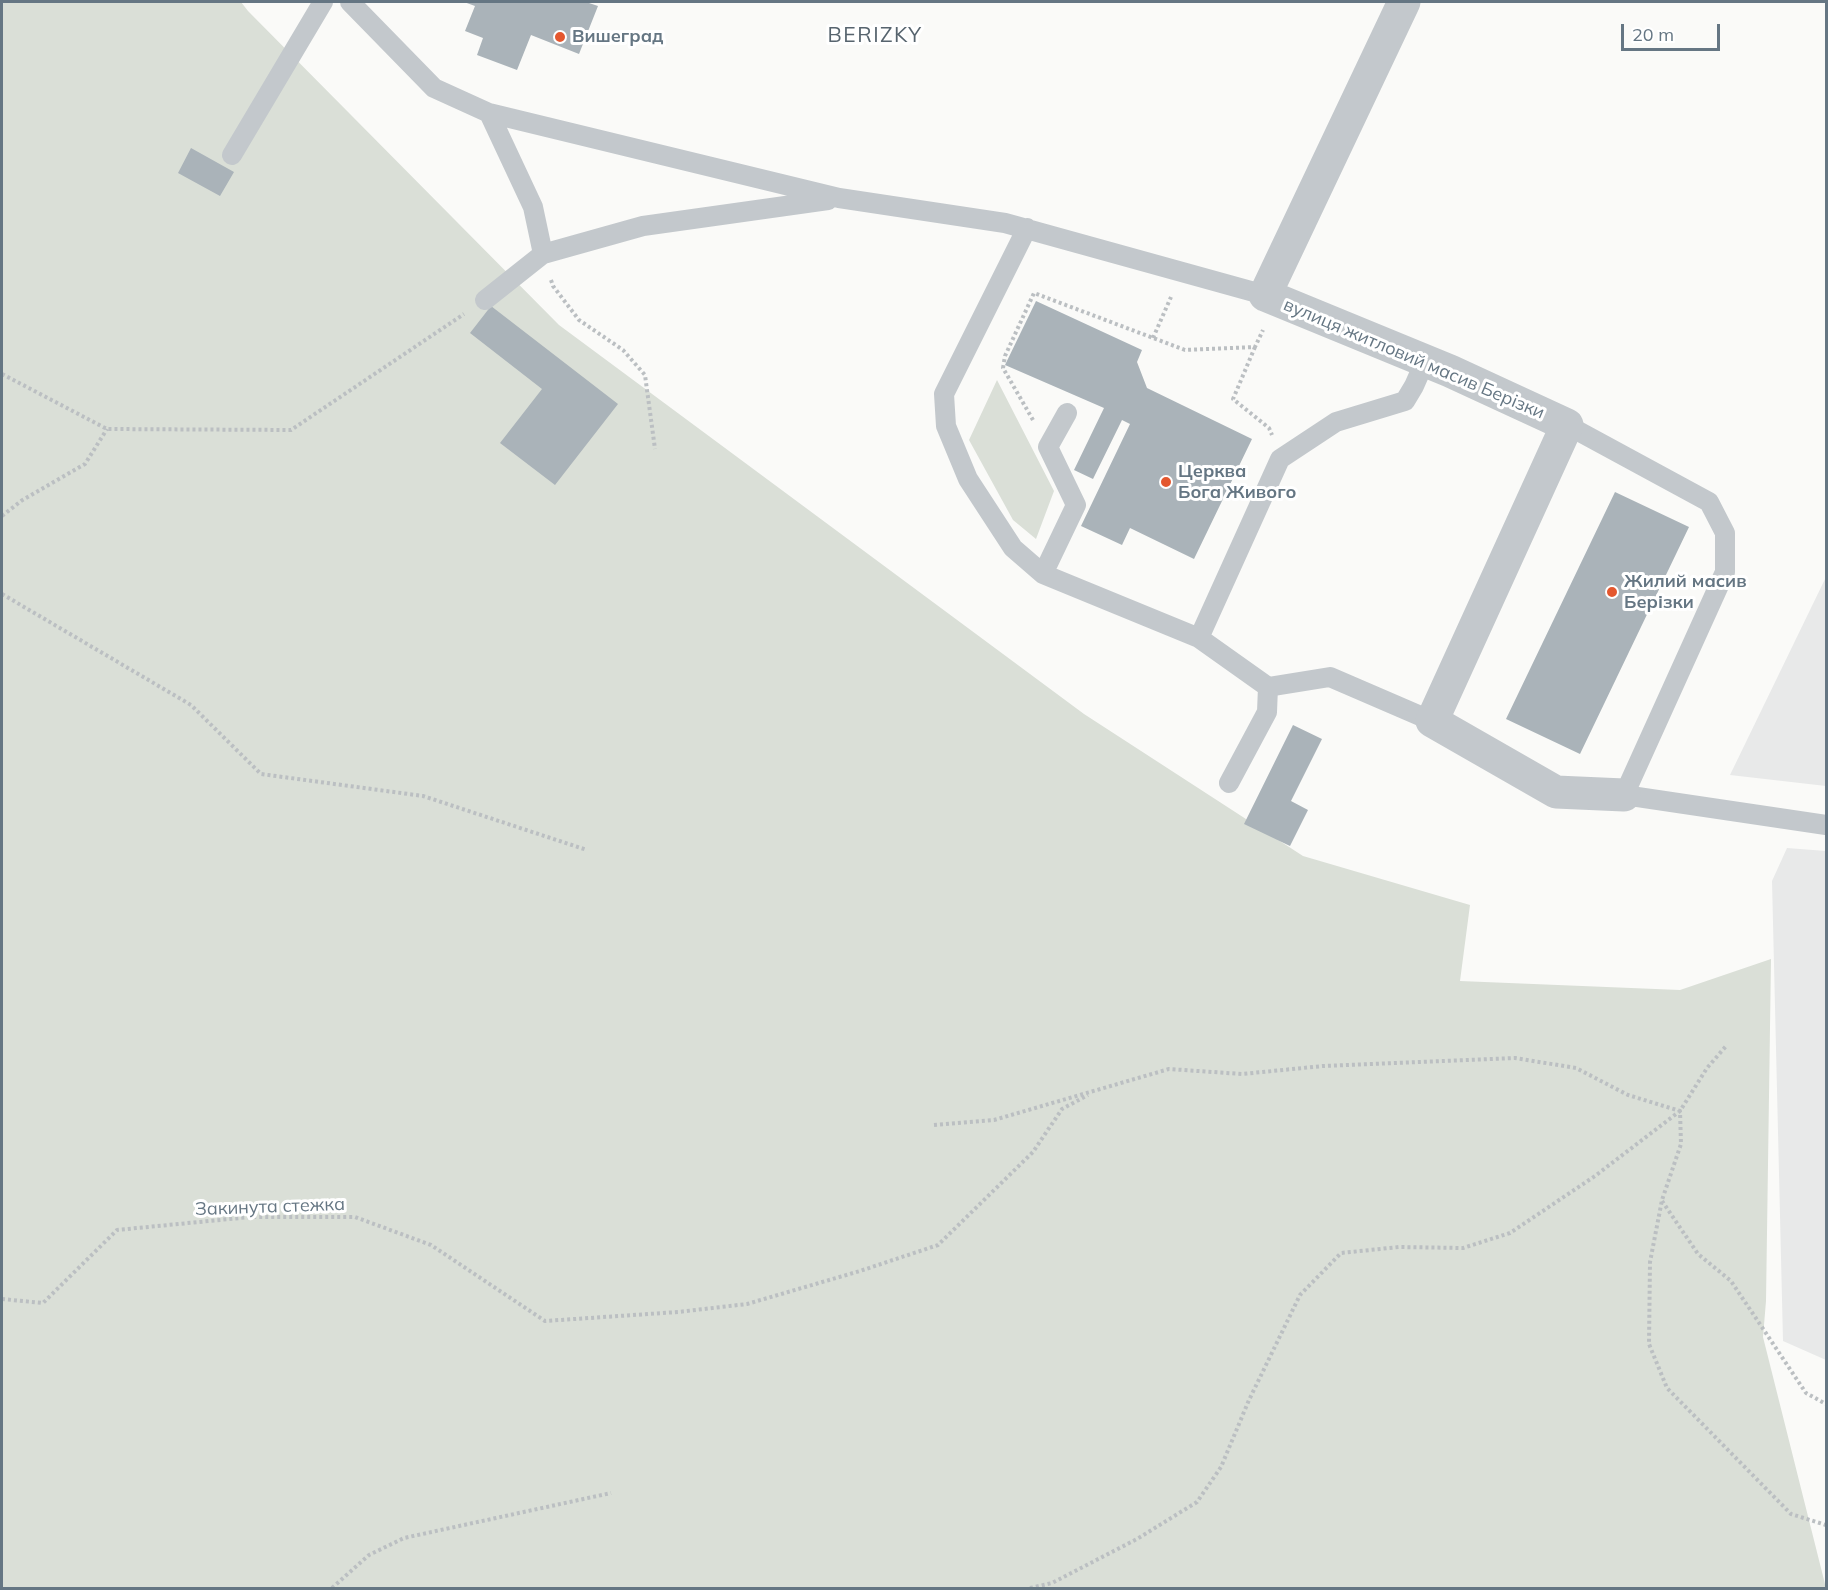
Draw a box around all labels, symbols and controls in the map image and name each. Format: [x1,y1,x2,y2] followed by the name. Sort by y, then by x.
[1624,12,1723,50] scale bar
[827,23,923,49] district label: BERIZKY
[1632,23,1674,46] text: 20 m
[572,26,663,48] place label: Вишеград
[553,30,567,44] marker: Вишеград
[1280,294,1548,424] street label: вулиця житловий масив Берізки
[1178,461,1296,504] place label: Церква Бога Живого
[1159,475,1173,489] marker: Церква Бога Живого
[1624,571,1747,614] place label: Жилий масив Берізки
[1605,585,1619,599] marker: Жилий масив Берізки
[195,1194,345,1220] street label: Закинута стежка

